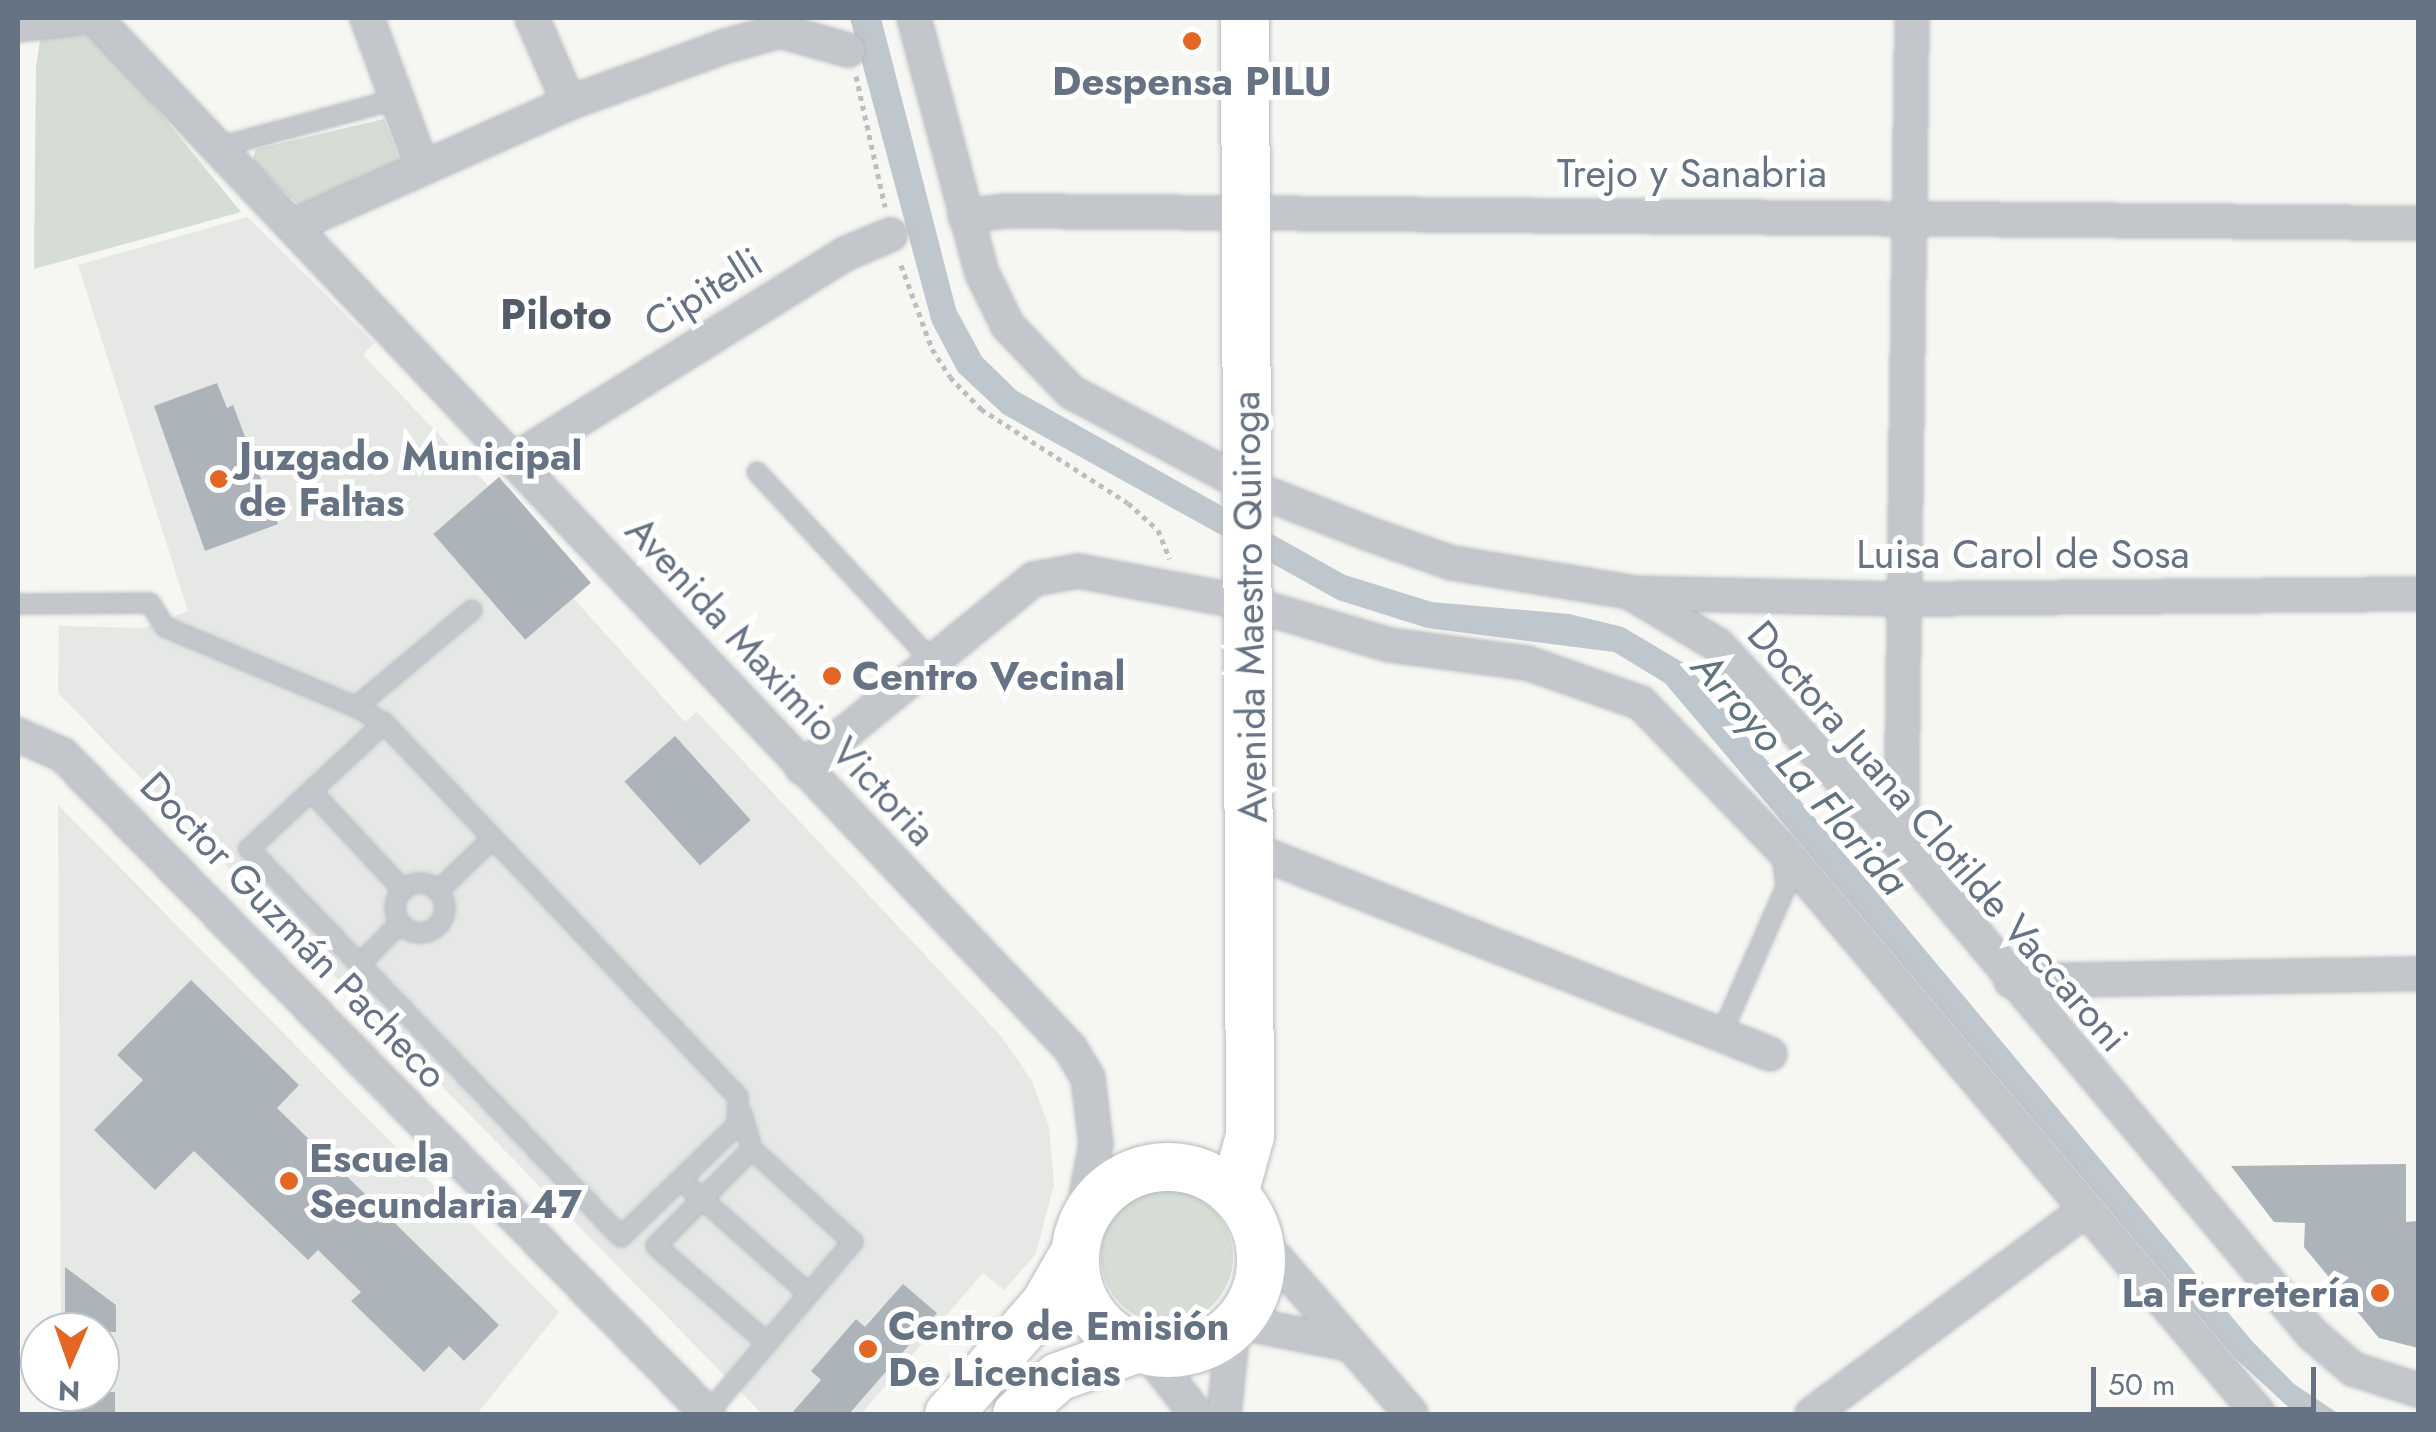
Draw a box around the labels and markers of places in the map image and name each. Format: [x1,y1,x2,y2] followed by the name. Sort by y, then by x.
[1181,30,1203,52] marker: Despensa PILU
[1052,57,1332,105] place label: Despensa PILU
[239,432,582,526] place label: Juzgado Municipal de Faltas
[208,468,230,490] marker: Juzgado Municipal de Faltas
[852,652,1125,700] place label: Centro Vecinal
[821,665,843,687] marker: Centro Vecinal
[309,1134,582,1228] place label: Escuela Secundaria 47
[278,1170,300,1192] marker: Escuela Secundaria 47
[2122,1269,2360,1317] place label: La Ferretería
[2369,1282,2391,1304] marker: La Ferretería
[888,1302,1230,1396] place label: Centro de Emisión De Licencias
[857,1338,879,1360] marker: Centro de Emisión De Licencias

